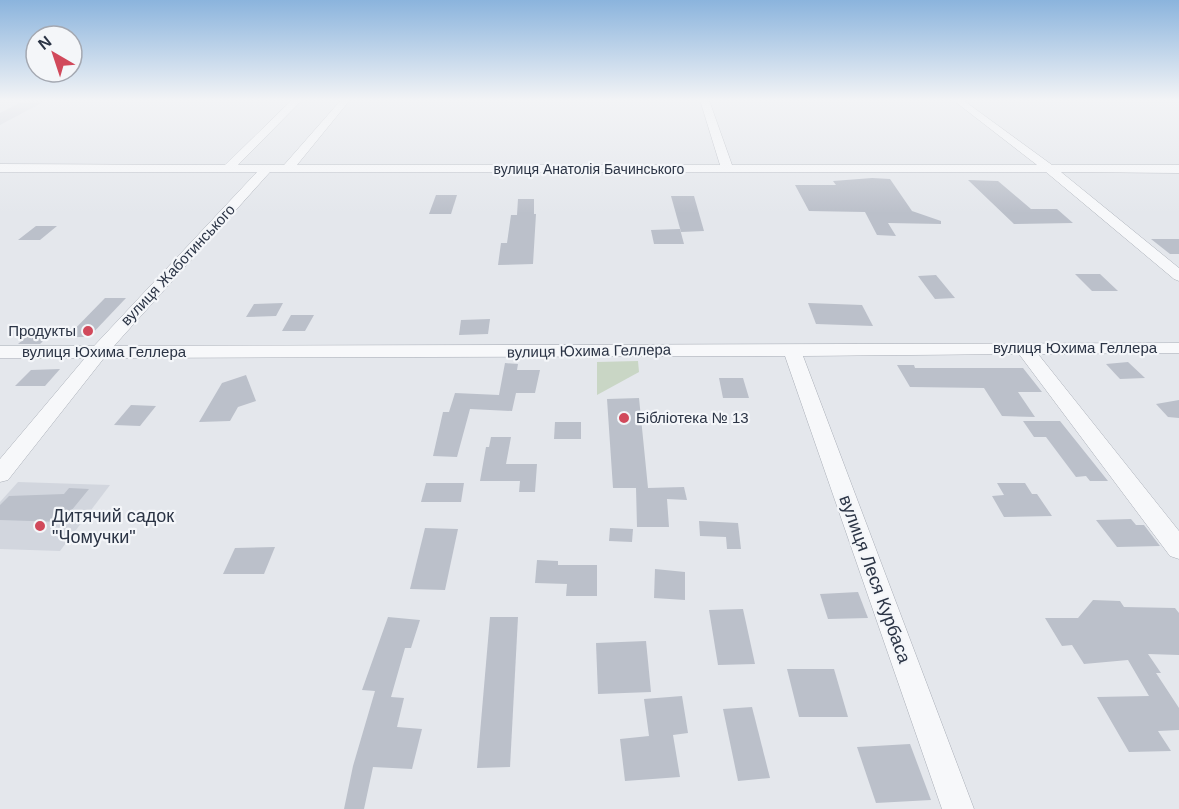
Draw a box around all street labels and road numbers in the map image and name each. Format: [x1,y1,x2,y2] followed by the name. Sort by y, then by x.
[494,161,685,177] street label: вулиця Анатолія Бачинського
[117,201,238,329] street label: вулиця Жаботинського
[993,339,1158,356] street label: вулиця Юхима Геллера
[507,341,672,360] street label: вулиця Юхима Геллера
[22,343,187,360] street label: вулиця Юхима Геллера
[835,492,915,667] street label: вулиця Леся Курбаса

